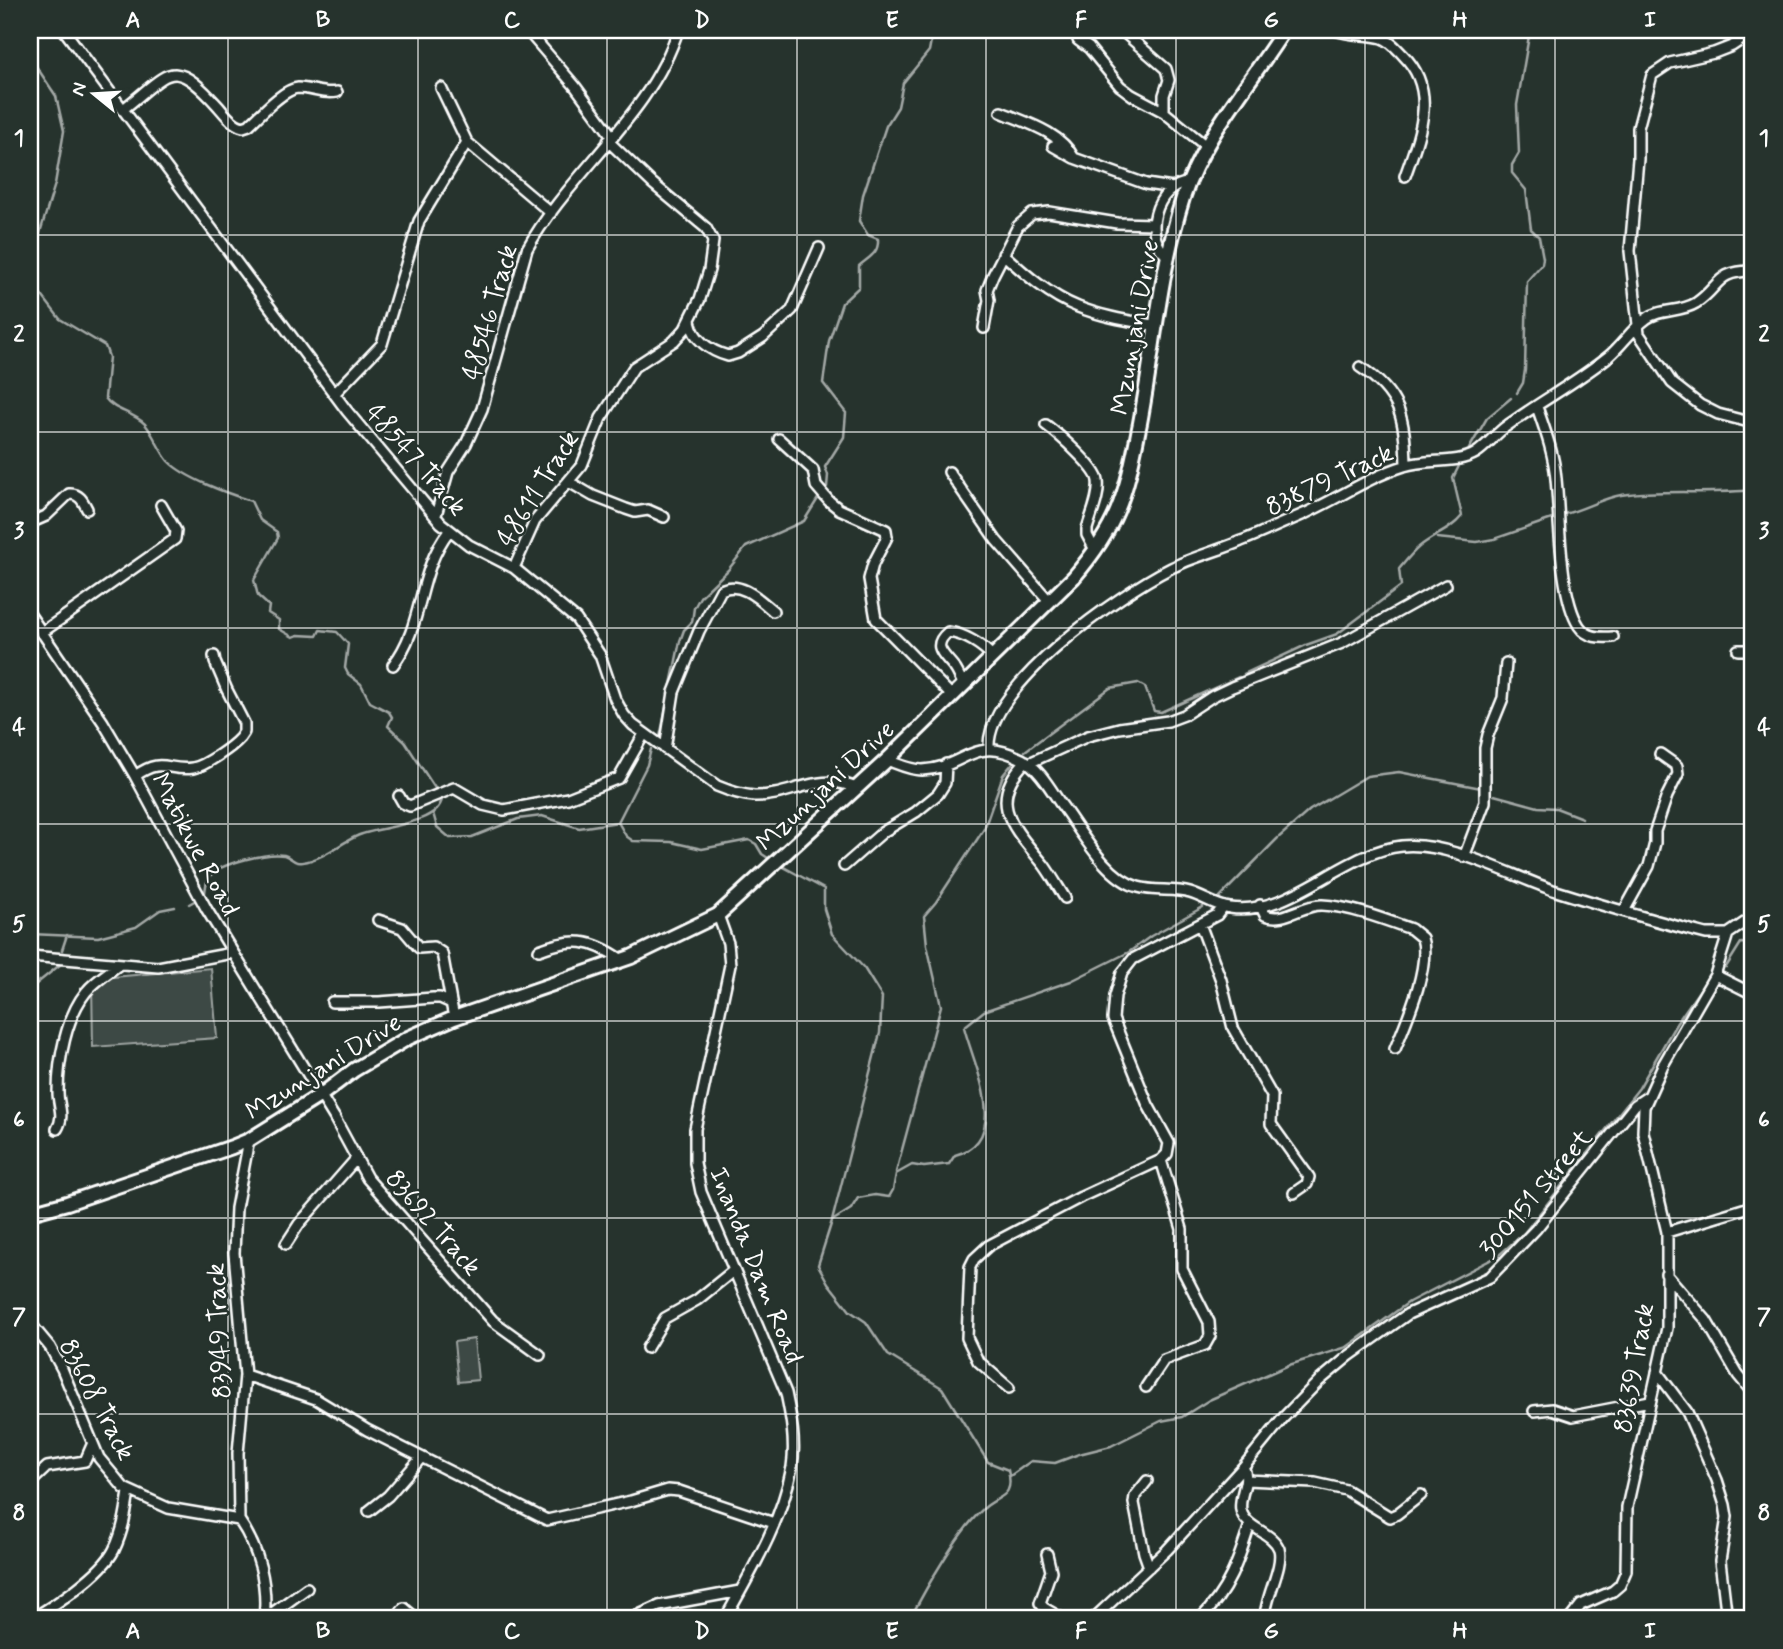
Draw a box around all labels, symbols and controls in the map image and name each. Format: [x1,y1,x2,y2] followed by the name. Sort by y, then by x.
[125,6,141,36] text: A
[316,6,331,36] text: B
[504,6,521,36] text: C
[694,6,710,36] text: D
[885,6,899,36] text: E
[1075,6,1087,36] text: F
[1263,6,1279,36] text: G
[1452,6,1468,36] text: H
[1644,6,1656,36] text: I
[60,60,130,130] north arrow
[65,79,93,99] text: N
[14,124,24,154] text: 1
[1759,124,1769,154] text: 1
[1104,237,1168,418] street label: Mzunjani Drive
[455,241,526,384] street label: 48546 Track
[13,320,25,350] text: 2
[1758,320,1770,350] text: 2
[357,397,474,524] street label: 48547 Track
[490,425,588,553] street label: 48611 Track
[1261,436,1399,525] street label: 83879 Track
[14,517,25,547] text: 3
[1759,517,1770,547] text: 3
[12,713,26,743] text: 4
[750,713,903,860] street label: Mzunjani Drive
[1757,713,1771,743] text: 4
[142,767,246,923] street label: Matikwe Road
[12,910,26,940] text: 5
[1757,910,1771,940] text: 5
[240,1006,408,1129] street label: Mzunjani Drive
[13,1106,25,1136] text: 6
[1758,1106,1770,1136] text: 6
[1472,1122,1601,1266] street label: 300151 Street
[700,1162,810,1369] street label: Inanda Dam Road
[377,1163,488,1284] street label: 83692 Track
[199,1262,241,1400] street label: 83949 Track
[1607,1301,1663,1436] street label: 83639 Track
[12,1303,26,1333] text: 7
[1757,1303,1771,1333] text: 7
[50,1333,142,1467] street label: 83608 Track
[13,1499,25,1529] text: 8
[1758,1499,1770,1529] text: 8
[125,1617,141,1647] text: A
[316,1617,331,1647] text: B
[504,1617,521,1647] text: C
[694,1617,710,1647] text: D
[885,1617,899,1647] text: E
[1075,1617,1087,1647] text: F
[1263,1617,1279,1647] text: G
[1452,1617,1468,1647] text: H
[1644,1617,1656,1647] text: I

